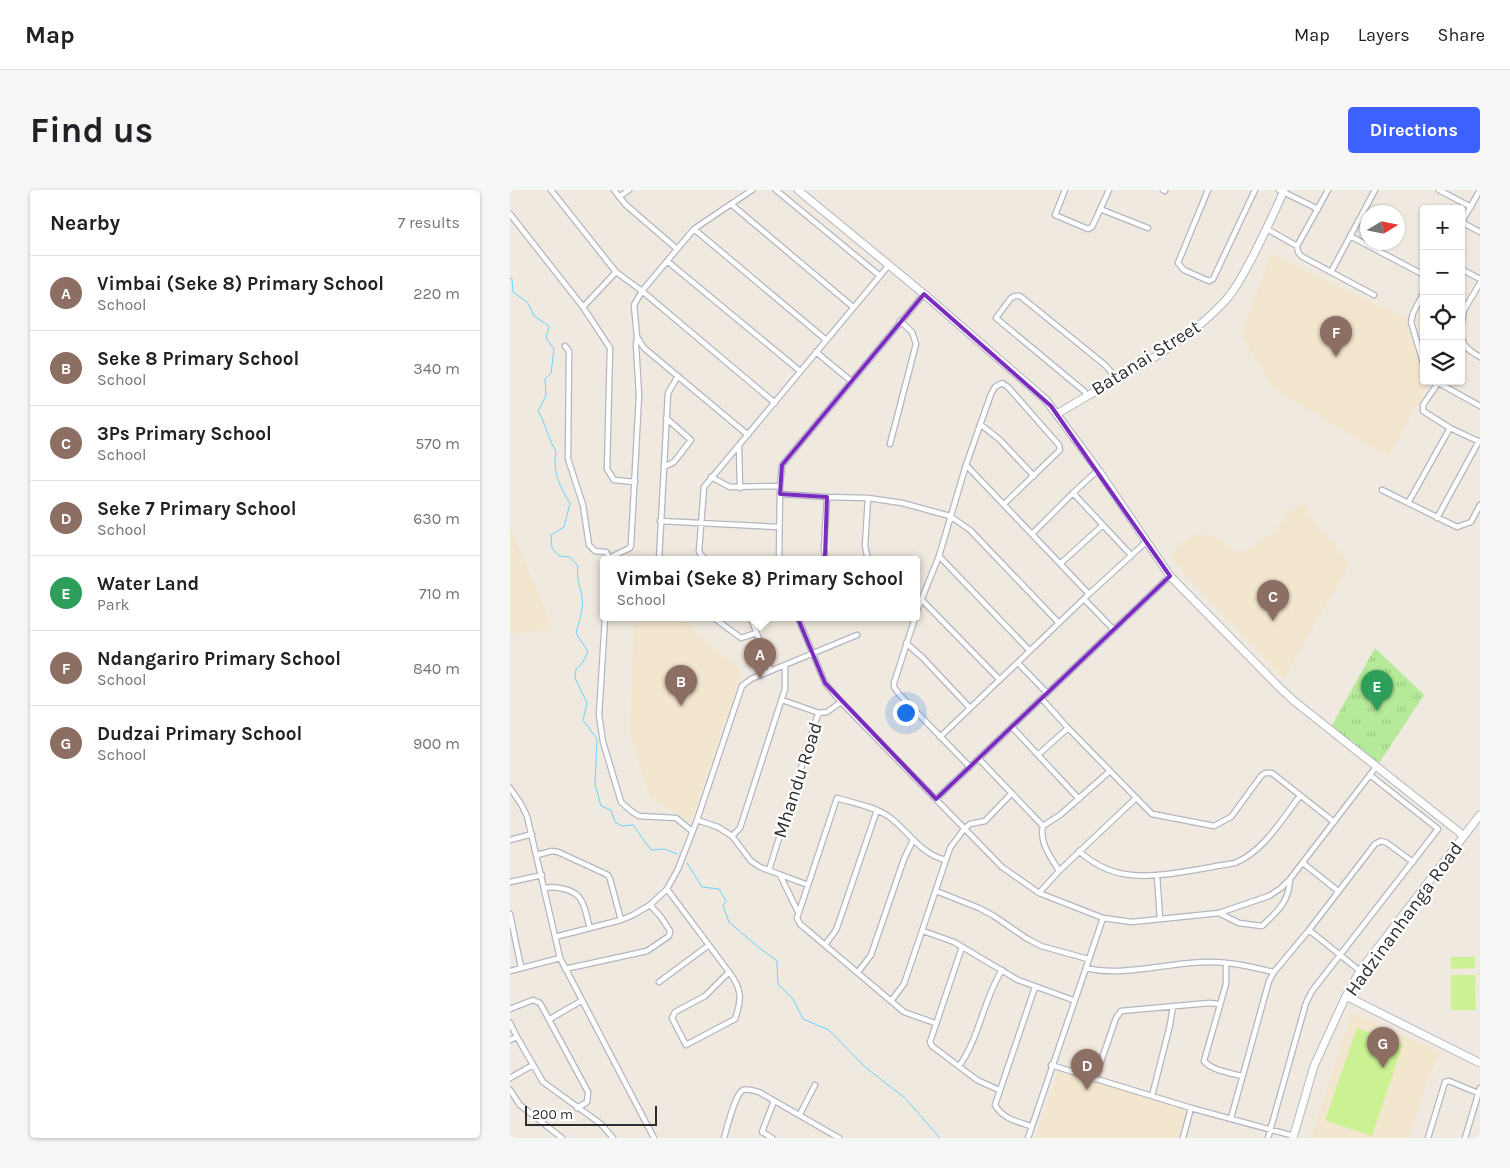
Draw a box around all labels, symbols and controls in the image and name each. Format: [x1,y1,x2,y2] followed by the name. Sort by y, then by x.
[25,21,75,49] text: Map
[1294,24,1330,46] text: Map
[1358,24,1410,46] text: Layers
[1438,24,1485,46] text: Share
[1348,107,1480,153] button: Directions
[30,110,153,151] text: Find us
[1360,205,1405,250] north arrow
[1420,205,1465,385] map controls
[1420,205,1465,250] button: +
[50,211,120,235] text: Nearby
[398,213,460,232] text: 7 results
[1420,250,1465,295] button: −
[97,273,384,295] text: Vimbai (Seke 8) Primary School
[61,284,71,303] text: A
[413,284,460,303] text: 220 m
[97,295,147,314] text: School
[1420,295,1465,340] button: locate
[1088,316,1204,400] street label: Batanai Street
[1320,316,1352,357] pin: F
[1420,340,1465,385] button: layers
[97,348,299,370] text: Seke 8 Primary School
[61,359,71,378] text: B
[413,359,460,378] text: 340 m
[97,370,147,389] text: School
[97,423,272,445] text: 3Ps Primary School
[61,434,71,453] text: C
[415,434,460,453] text: 570 m
[97,445,147,464] text: School
[97,498,297,520] text: Seke 7 Primary School
[61,509,71,528] text: D
[413,509,460,528] text: 630 m
[97,520,147,539] text: School
[600,556,920,621] popup
[616,568,904,590] text: Vimbai (Seke 8) Primary School
[97,573,199,595] text: Water Land
[1257,580,1289,621] pin: C
[61,584,71,603] text: E
[419,584,460,603] text: 710 m
[616,590,666,609] text: School
[97,595,129,614] text: Park
[744,638,776,679] pin: A
[97,648,341,670] text: Ndangariro Primary School
[62,659,70,678] text: F
[413,659,460,678] text: 840 m
[665,665,697,706] pin: B
[97,670,147,689] text: School
[1361,670,1393,711] pin: E
[893,700,919,726] your location
[769,719,827,841] street label: Mhandu Road
[97,723,302,745] text: Dudzai Primary School
[61,734,71,753] text: G
[413,734,460,753] text: 900 m
[97,745,147,764] text: School
[1341,838,1467,1000] street label: Hadzinanhanga Road
[1367,1027,1399,1068] pin: G
[1071,1049,1103,1090] pin: D
[525,1103,658,1126] scale bar
[532,1106,573,1123] text: 200 m

